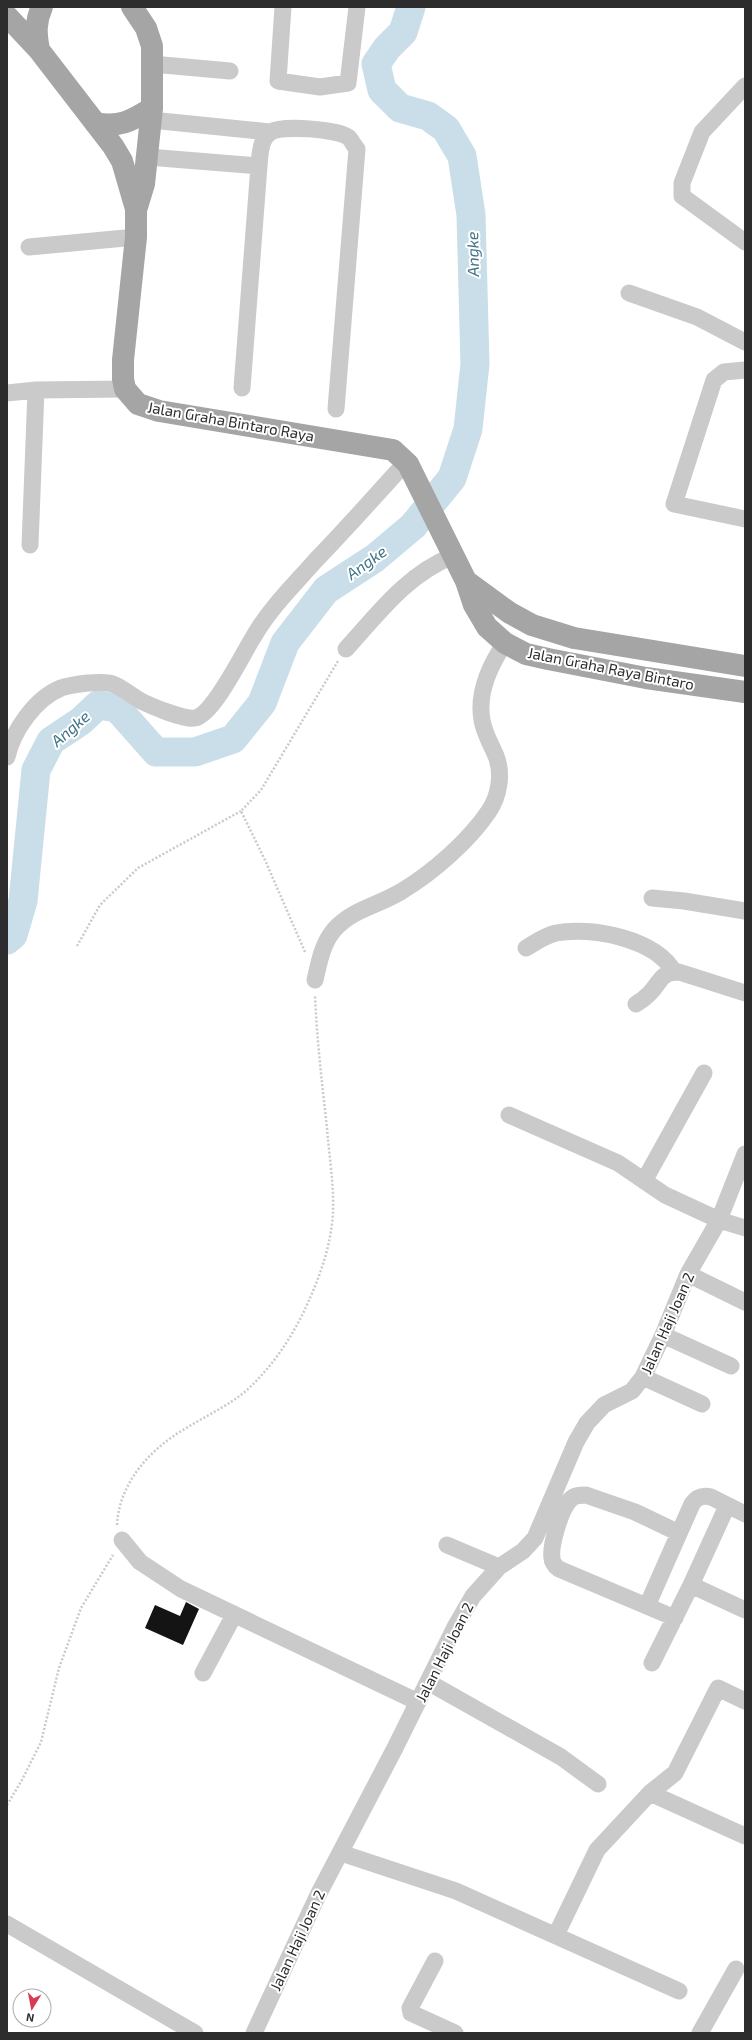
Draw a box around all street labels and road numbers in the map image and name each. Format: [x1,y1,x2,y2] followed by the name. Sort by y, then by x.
[146,397,316,445] street label: Jalan Graha Bintaro Raya
[526,643,696,693] street label: Jalan Graha Raya Bintaro
[637,1269,698,1377] street label: Jalan Haji Joan 2
[411,1599,478,1705] street label: Jalan Haji Joan 2
[266,1887,329,1994] street label: Jalan Haji Joan 2

